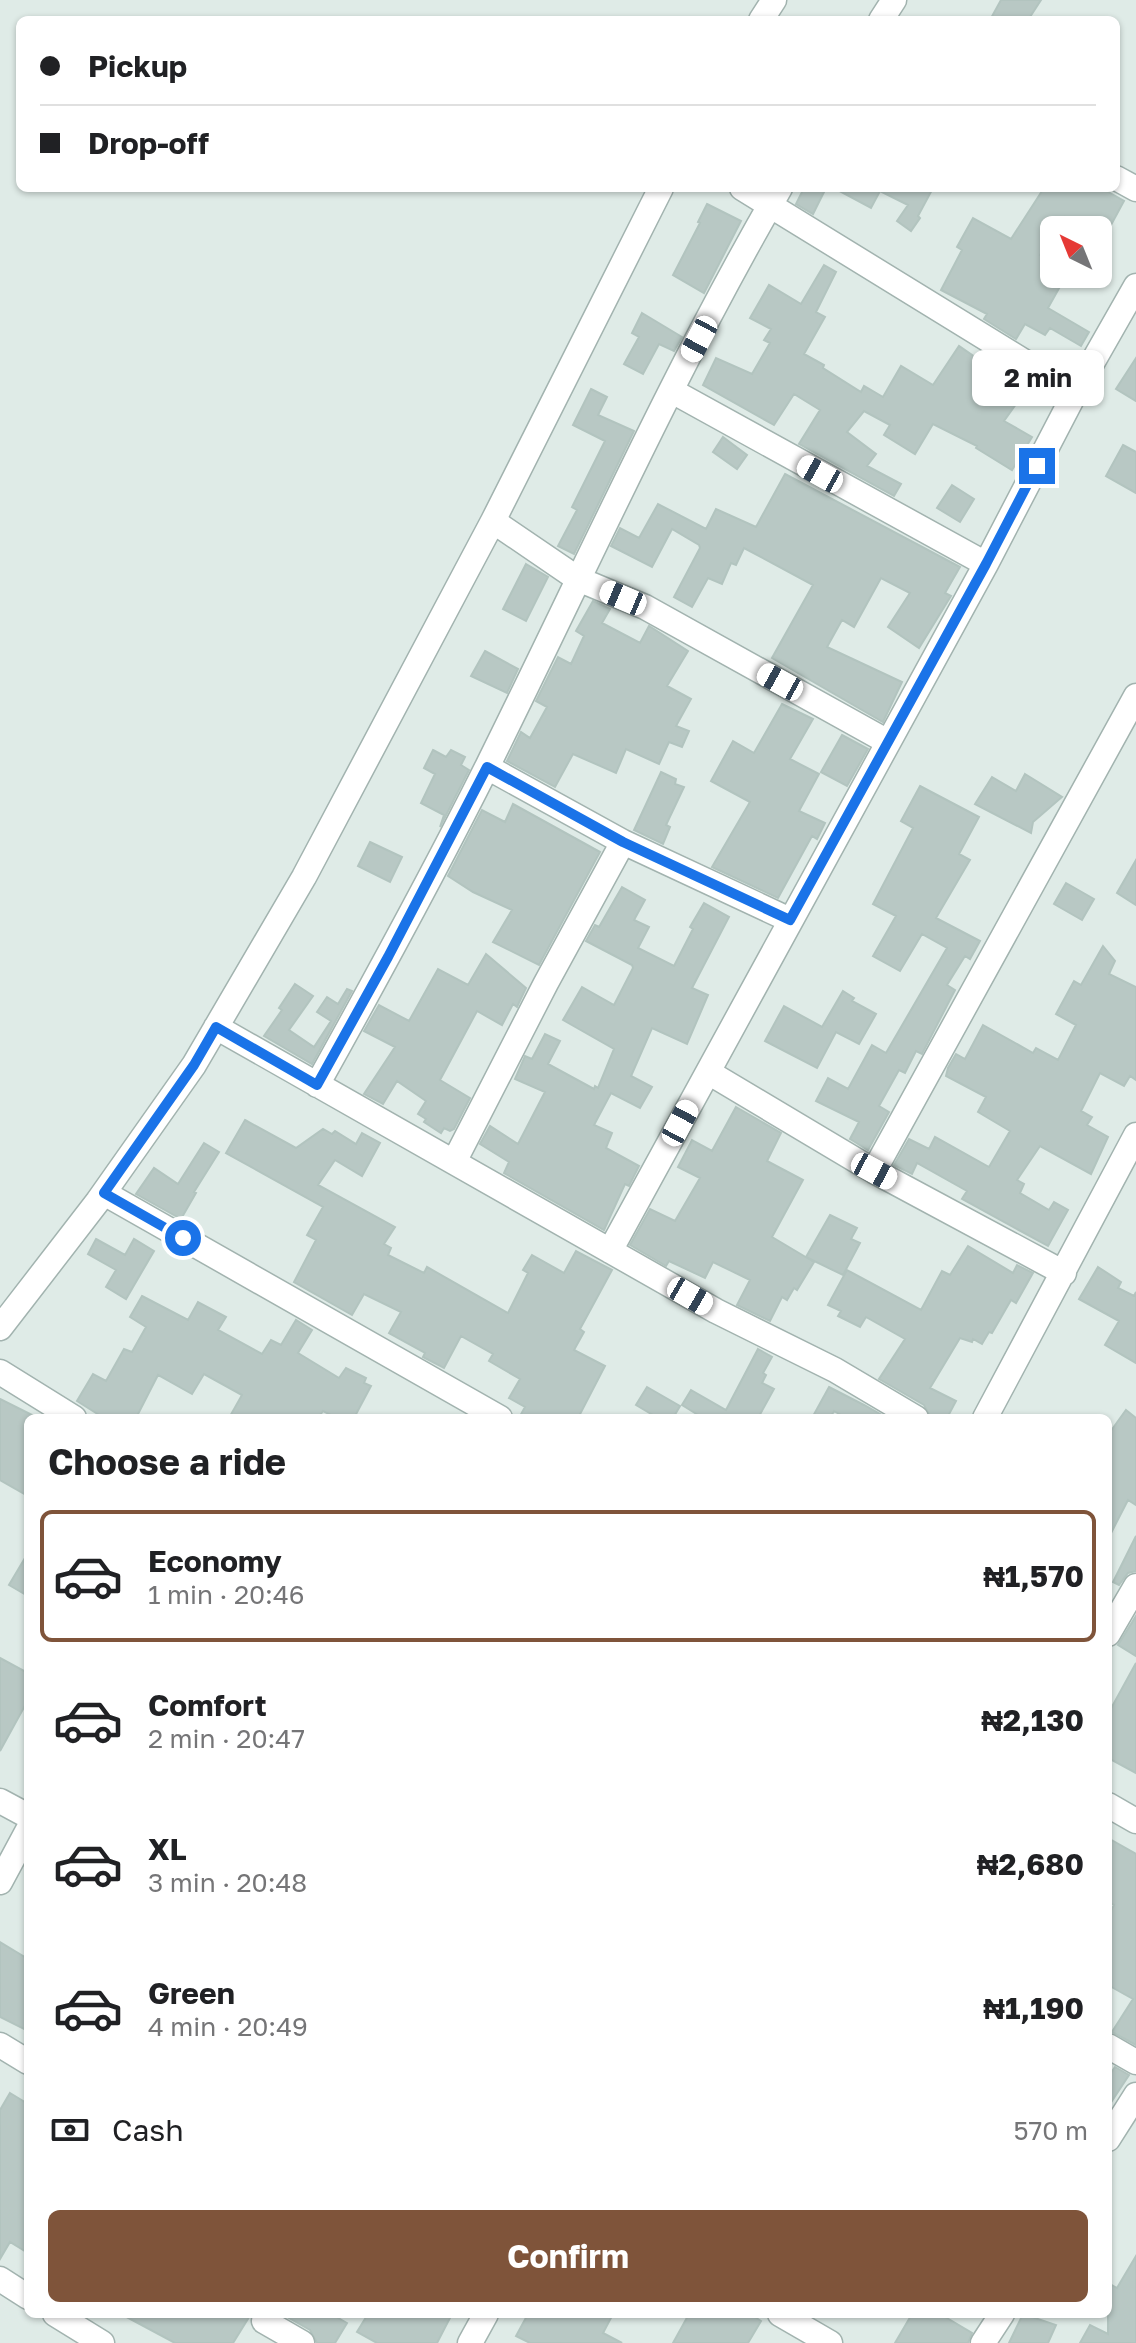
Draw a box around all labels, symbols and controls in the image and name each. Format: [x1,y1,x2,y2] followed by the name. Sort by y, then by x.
[88,48,187,84] text: Pickup
[88,125,209,161] text: Drop-off
[1040,216,1112,288] north arrow
[1040,216,1112,288] map controls
[677,312,721,366] car
[971,350,1103,406] callout: 2 min
[1004,362,1072,393] text: 2 min
[1019,448,1055,484] route end
[793,452,847,496] car
[596,578,650,618] car
[753,660,807,704] car
[658,1096,702,1150] car
[847,1149,901,1193] car
[165,1220,201,1256] route start
[663,1274,717,1318] car
[48,1440,286,1483] text: Choose a ride
[52,1540,124,1612] icon: car
[148,1543,282,1579] text: Economy
[983,1558,1084,1594] text: ₦1,570
[148,1579,304,1610] text: 1 min · 20:46
[52,1684,124,1756] icon: car
[148,1687,267,1723] text: Comfort
[981,1702,1084,1738] text: ₦2,130
[148,1723,305,1754] text: 2 min · 20:47
[52,1828,124,1900] icon: car
[148,1831,187,1867] text: XL
[977,1846,1084,1882] text: ₦2,680
[148,1867,307,1898] text: 3 min · 20:48
[52,1972,124,2044] icon: car
[148,1975,235,2011] text: Green
[983,1990,1084,2026] text: ₦1,190
[148,2011,308,2042] text: 4 min · 20:49
[48,2108,92,2152] icon: cash
[112,2112,184,2148] text: Cash
[1014,2115,1088,2146] text: 570 m
[48,2210,1088,2302] button: Confirm

